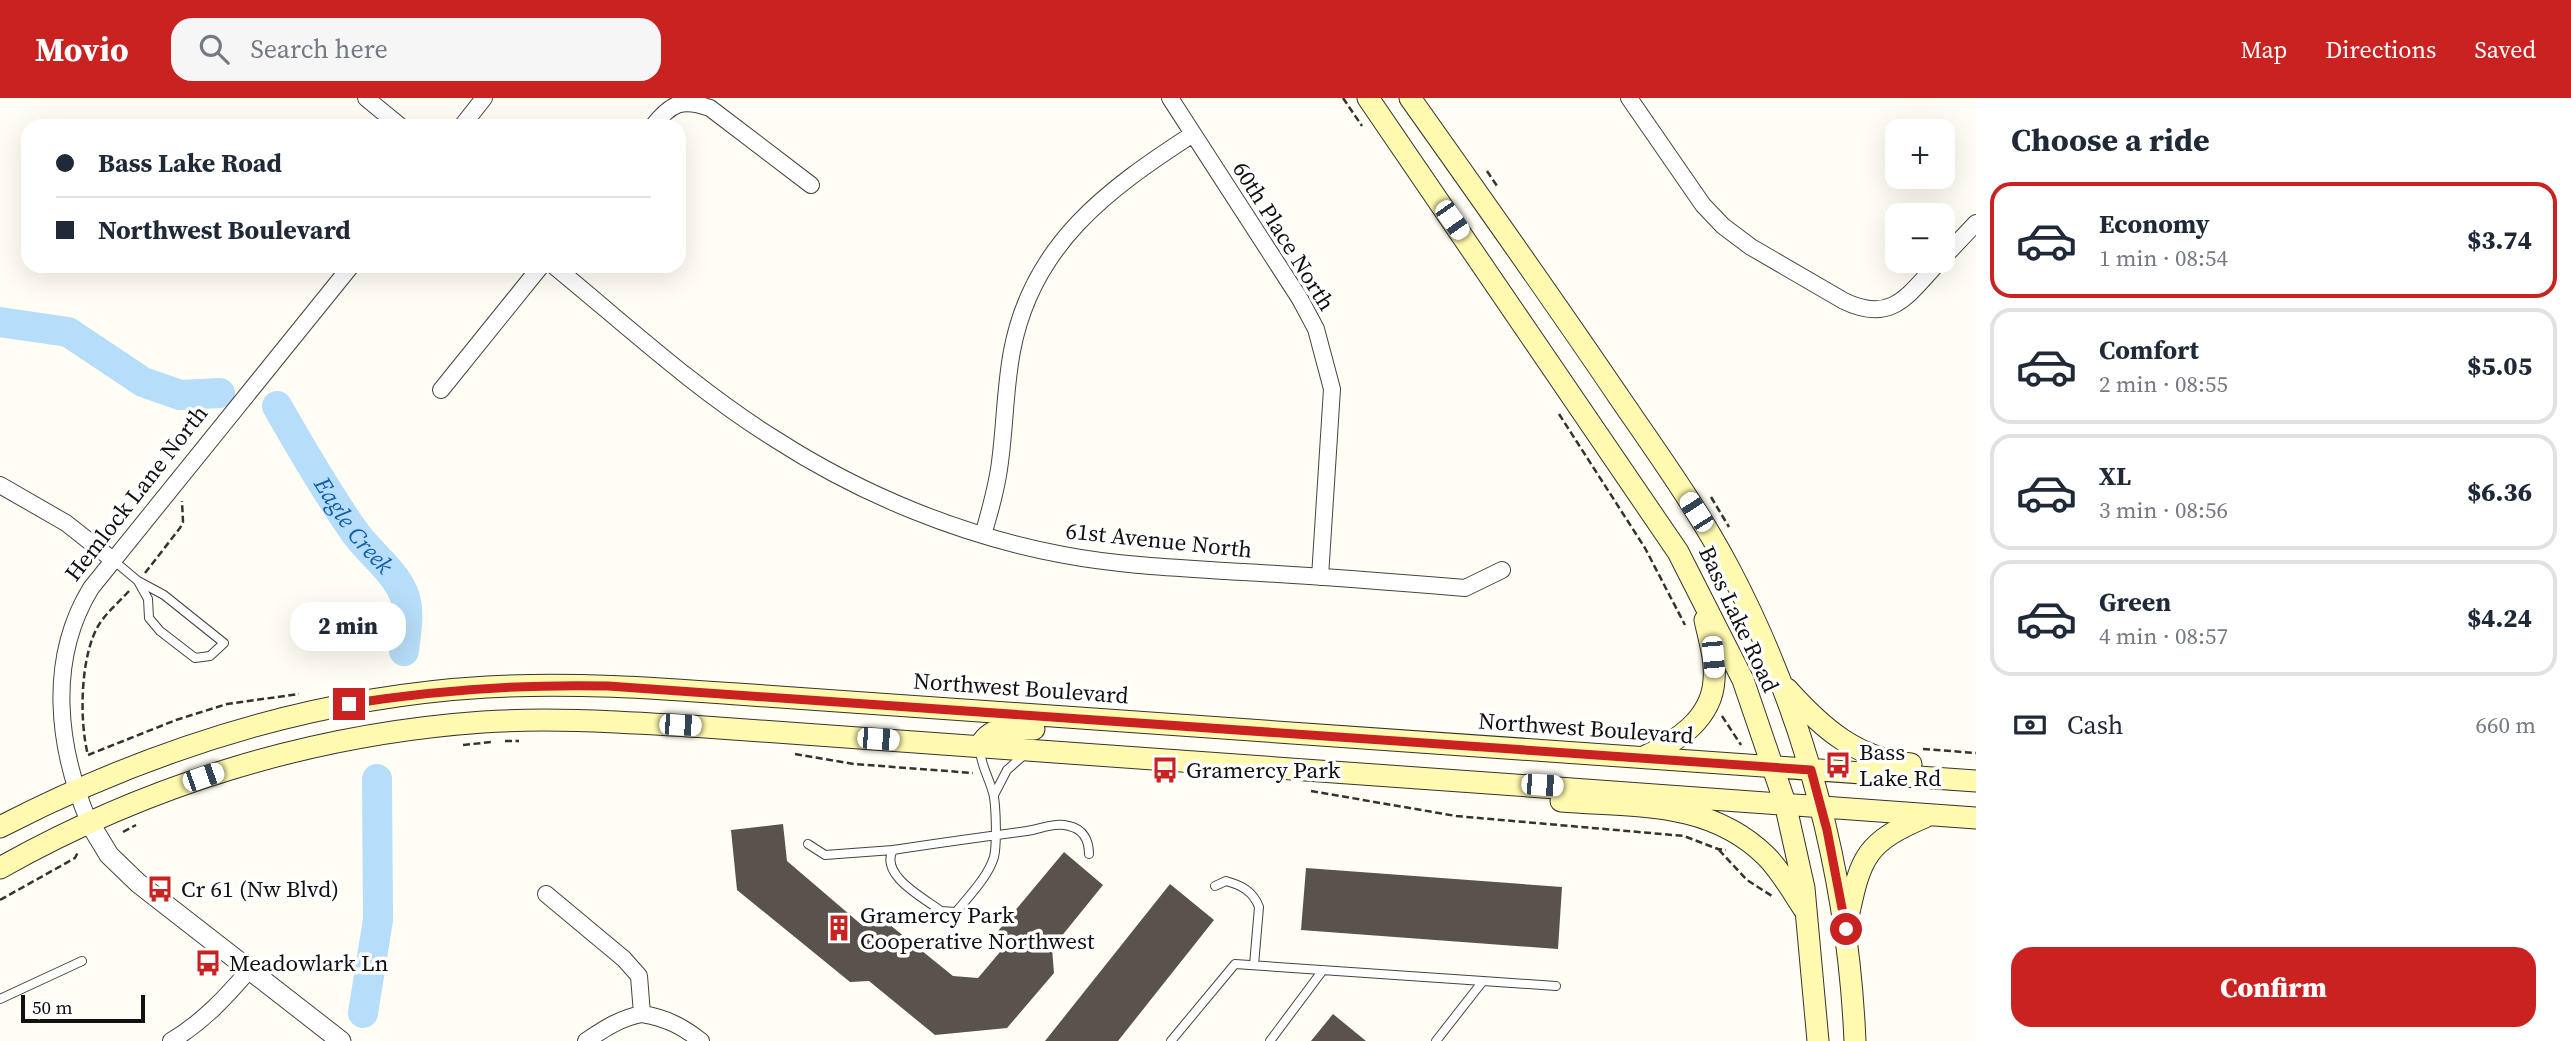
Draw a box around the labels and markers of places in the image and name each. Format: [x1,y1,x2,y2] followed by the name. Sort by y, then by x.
[1859,736,1941,794] place label: Bass Lake Rd
[1823,750,1853,780] bus stop icon: Bass Lake Rd
[1186,754,1341,786] place label: Gramercy Park
[1150,755,1180,785] bus stop icon: Gramercy Park
[181,873,339,905] place label: Cr 61 (Nw Blvd)
[145,874,175,904] bus stop icon: Cr 61 (Nw Blvd)
[860,899,1095,957] place label: Gramercy Park Cooperative Northwest
[824,913,854,943] building icon: Gramercy Park Cooperative Northwest
[229,947,389,979] place label: Meadowlark Ln
[193,948,223,978] bus stop icon: Meadowlark Ln

